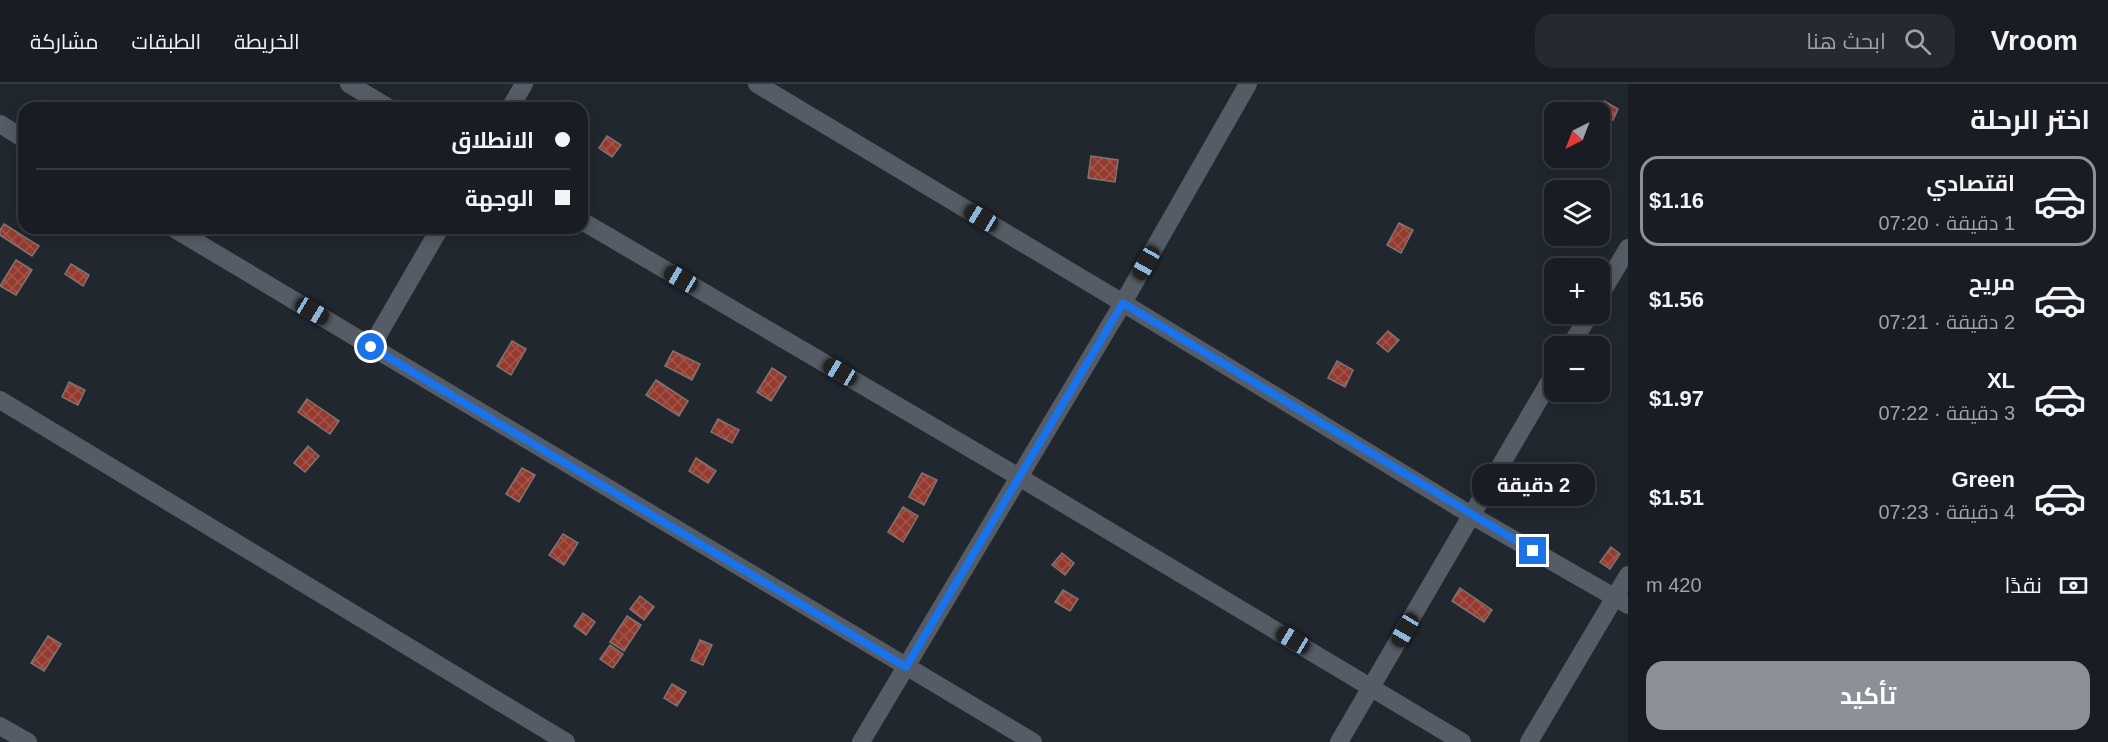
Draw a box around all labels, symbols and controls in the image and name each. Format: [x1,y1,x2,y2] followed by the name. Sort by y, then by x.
[1535,14,1955,68] search box
[1901,25,1934,58] icon: search
[1991,25,2078,56] text: Vroom
[1806,29,1886,54] text: ابحث هنا
[30,30,99,53] text: مشاركة
[132,30,201,53] text: الطبقات
[234,30,300,53] text: الخريطة
[1544,102,1610,168] north arrow
[1544,102,1610,402] map controls
[1970,105,2090,135] text: اختر الرحلة
[451,128,534,153] text: الانطلاق
[1926,171,2015,196] text: اقتصادي
[2033,174,2087,228] icon: car
[1544,180,1610,246] button: layers
[465,186,534,211] text: الوجهة
[1649,188,1704,213] text: $1.16
[961,201,1001,235] car
[1878,212,2015,234] text: 1 دقيقة · 07:20
[1129,243,1163,283] car
[1544,258,1610,324] button: +
[661,262,701,296] car
[1969,270,2015,295] text: مريح
[2033,273,2087,327] icon: car
[1649,287,1704,312] text: $1.56
[292,294,332,328] car
[1878,311,2015,333] text: 2 دقيقة · 07:21
[357,333,384,360] route start
[1544,336,1610,402] button: −
[820,355,860,389] car
[1987,368,2015,393] text: XL
[2033,372,2087,426] icon: car
[1649,386,1704,411] text: $1.97
[1878,402,2015,424] text: 3 دقيقة · 07:22
[1472,464,1594,506] callout: 2 دقيقة
[1951,467,2015,492] text: Green
[2033,471,2087,525] icon: car
[1497,474,1570,496] text: 2 دقيقة
[1649,485,1704,510] text: $1.51
[1878,501,2015,523] text: 4 دقيقة · 07:23
[1519,537,1546,564] route end
[2057,569,2090,602] icon: cash
[2004,573,2042,598] text: نقدًا
[1646,574,1702,596] text: 420 m
[1388,610,1422,650] car
[1273,623,1313,657] car
[1646,661,2090,730] button: تأكيد

